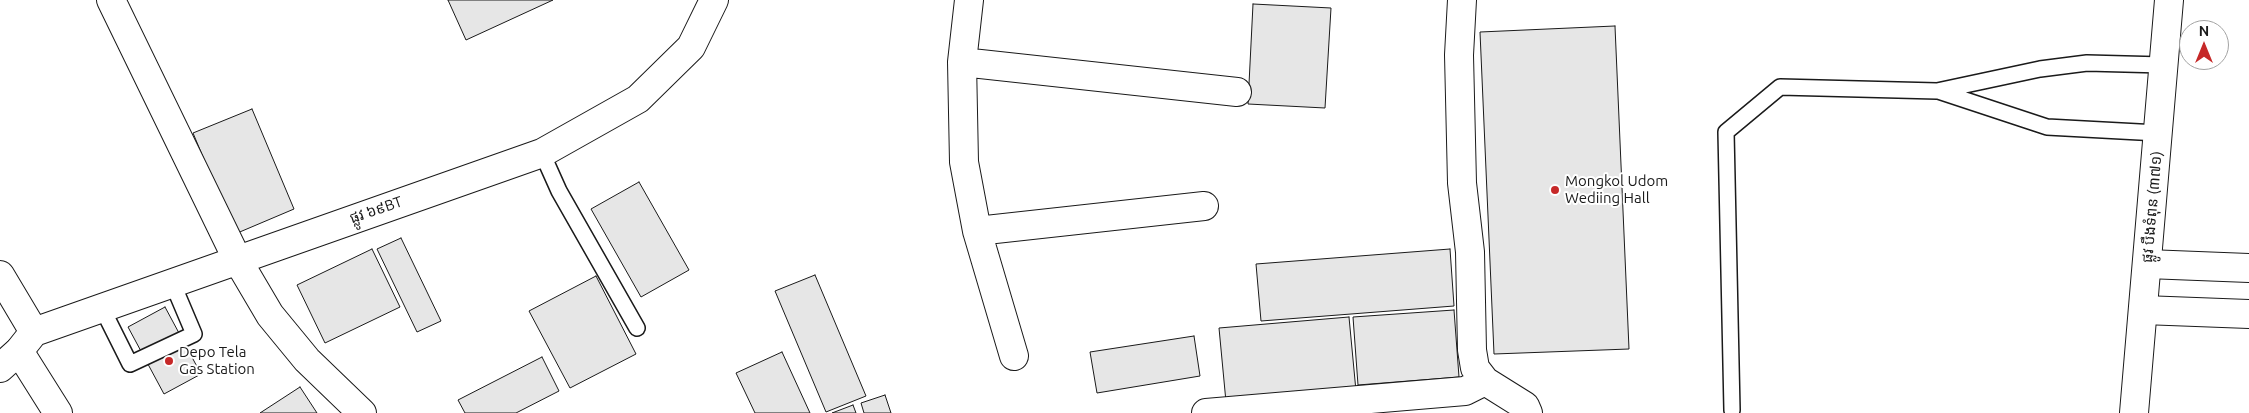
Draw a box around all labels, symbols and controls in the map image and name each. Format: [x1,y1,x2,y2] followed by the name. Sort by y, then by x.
[2179,20,2229,70] north arrow
[2199,23,2209,39] text: N
[2138,150,2166,264] street label: ផ្លូវ បឹងទំពុន (៣៧១)
[1565,172,1668,207] place label: Mongkol Udom Wediing Hall
[1549,184,1561,196] marker: Mongkol Udom Wediing Hall
[347,193,405,227] street label: ផ្លូវ ៦៩BT
[179,343,255,378] place label: Depo Tela Gas Station
[163,355,175,367] marker: Depo Tela Gas Station

